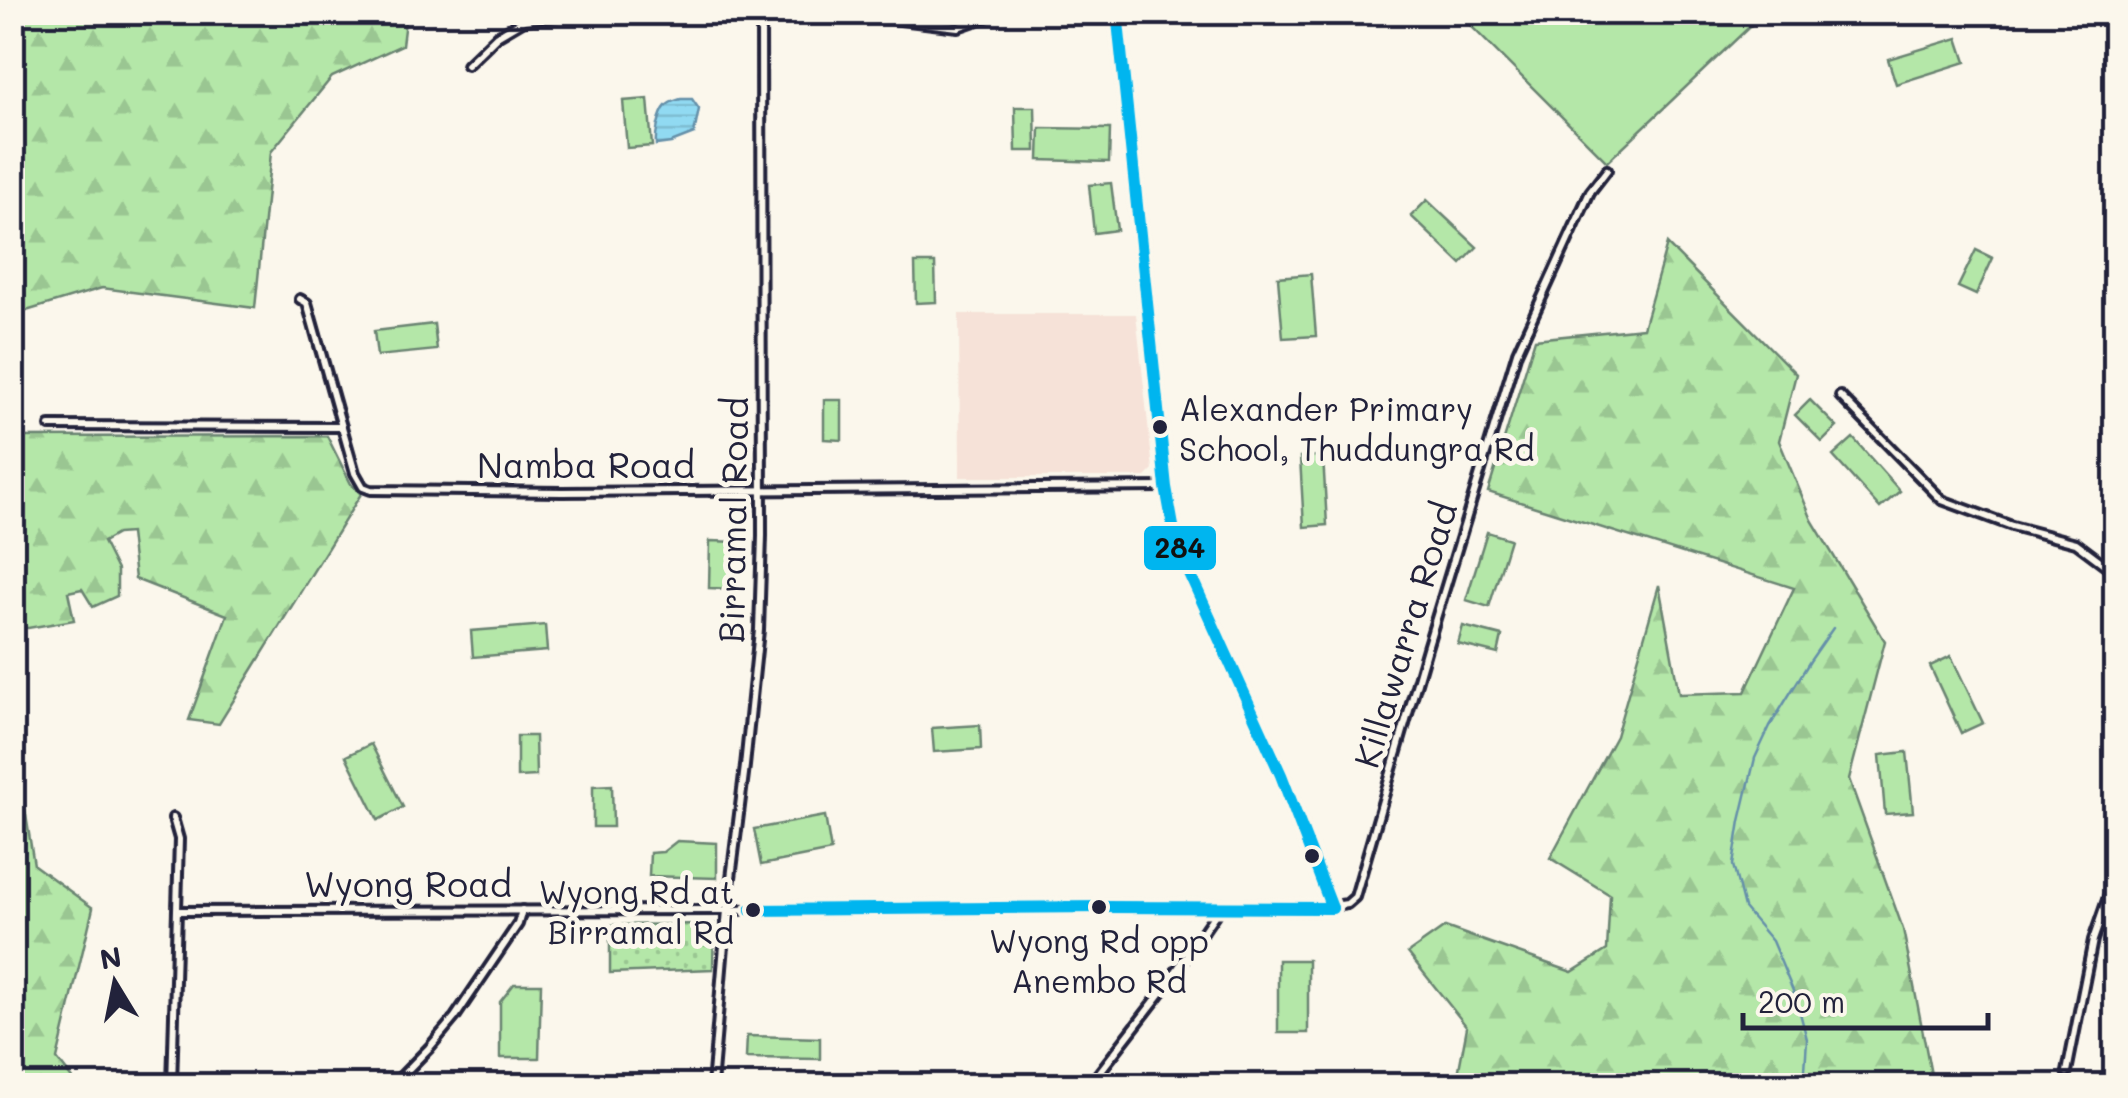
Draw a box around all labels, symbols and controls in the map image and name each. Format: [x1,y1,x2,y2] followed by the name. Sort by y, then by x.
[1179,387,1535,469] place label: Alexander Primary School, Thuddungra Rd
[707,396,757,643] street label: Birramal Road
[1150,417,1170,437] marker: Alexander Primary School, Thuddungra Rd
[477,441,695,487] street label: Namba Road
[1342,496,1466,773] street label: Killawarra Road
[1142,524,1218,572] line badge: 284
[1155,529,1206,565] text: 284
[1302,846,1322,866] unlabelled marker
[304,860,512,906] street label: Wyong Road
[539,870,734,952] place label: Wyong Rd at Birramal Rd
[1089,897,1109,917] marker: Wyong Rd opp Anembo Rd
[743,900,763,920] marker: Wyong Rd at Birramal Rd
[989,919,1209,1001] place label: Wyong Rd opp Anembo Rd
[65,933,165,1033] north arrow
[97,938,124,977] text: N
[1743,968,1988,1030] scale bar
[1758,981,1845,1021] text: 200 m

